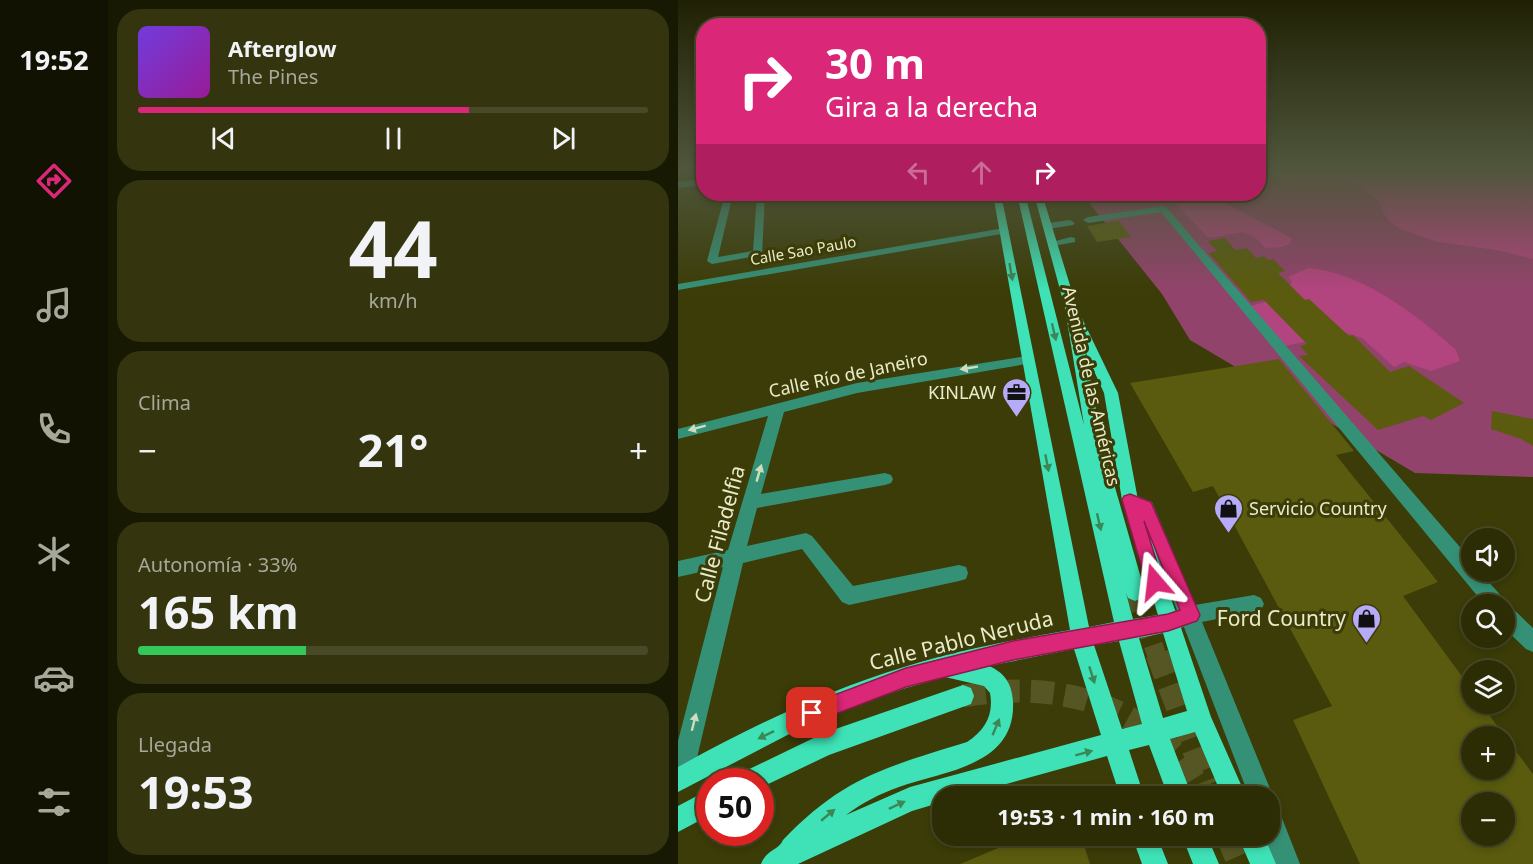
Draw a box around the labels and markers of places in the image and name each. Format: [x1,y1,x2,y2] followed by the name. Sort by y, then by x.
[1001,376,1033,418] office icon: KINLAW
[928,380,996,404] place label: KINLAW
[1212,492,1244,534] shop icon: Servicio Country
[1249,496,1388,520] place label: Servicio Country
[1351,602,1383,644] shop icon: Ford Country
[1217,604,1346,632] place label: Ford Country
[786,687,837,738] pin

